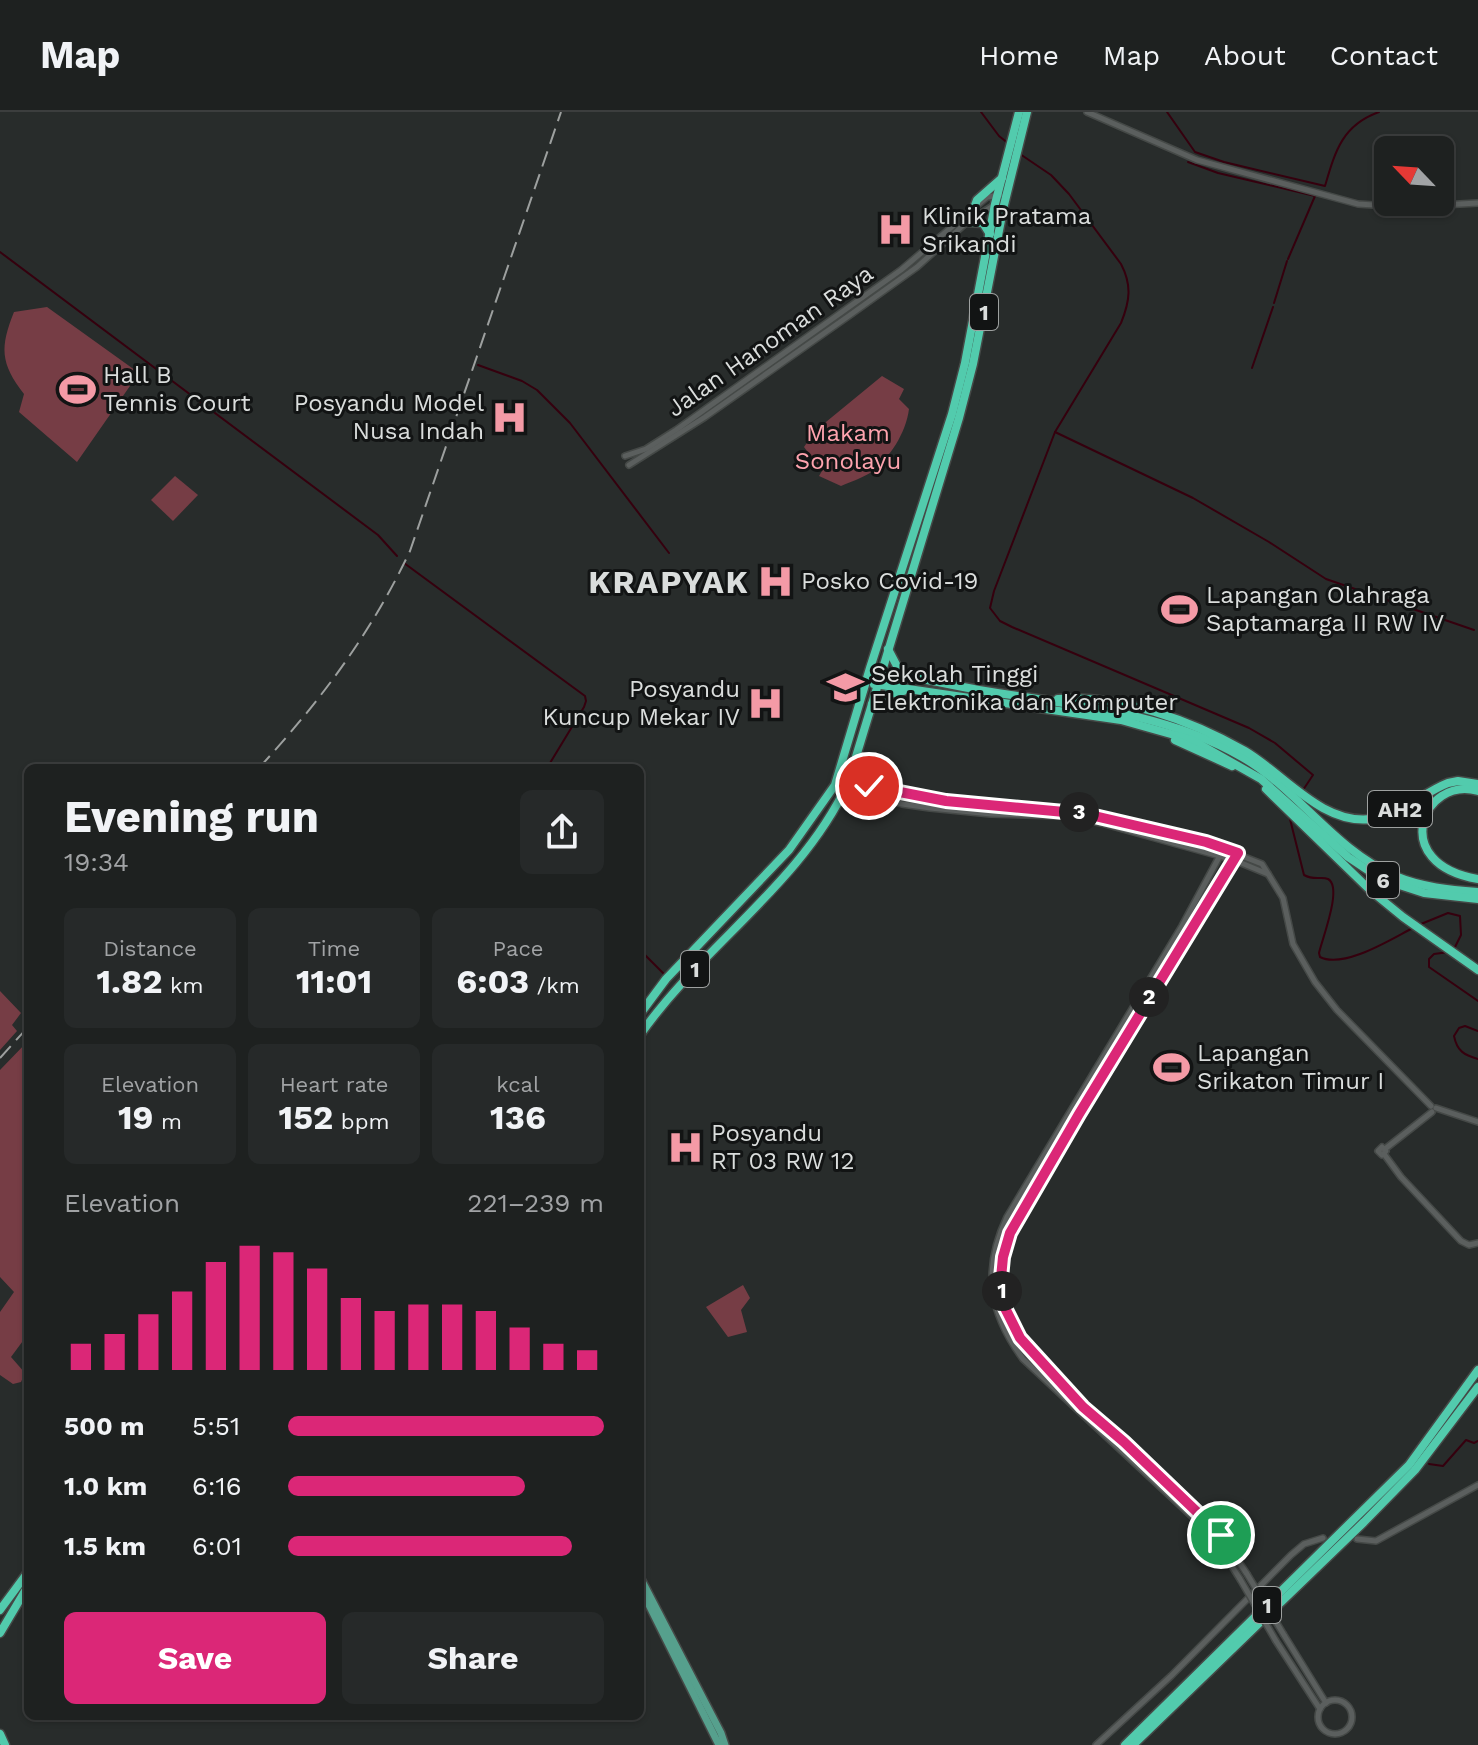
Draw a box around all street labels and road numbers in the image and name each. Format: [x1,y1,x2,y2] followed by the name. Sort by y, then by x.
[662,259,878,423] street label: Jalan Hanoman Raya
[970,294,998,330] road number: 1
[1368,791,1432,827] road number: AH2
[1367,862,1399,898] road number: 6
[681,951,709,987] road number: 1
[1253,1587,1281,1623] road number: 1

